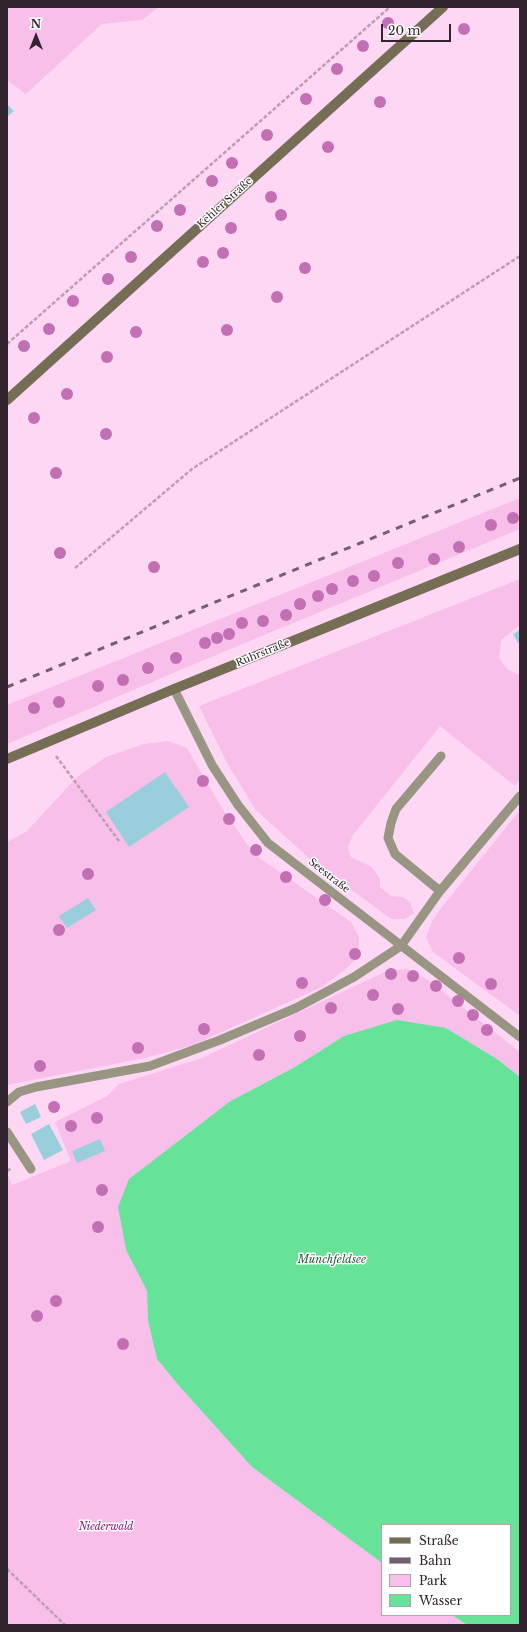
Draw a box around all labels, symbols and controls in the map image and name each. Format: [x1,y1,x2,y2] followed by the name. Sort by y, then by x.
[16,16,56,56] north arrow
[383,16,453,42] scale bar
[31,17,41,31] text: N
[388,23,420,38] text: 20 m
[195,175,255,231] street label: Kehler Straße
[234,637,292,669] street label: Ruhrstraße
[306,856,352,896] street label: Seestraße
[298,1253,366,1267] water label: Münchfeldsee
[79,1521,133,1533] park label: Niederwald
[381,1524,511,1616] legend
[419,1533,459,1548] text: Straße
[419,1553,451,1568] text: Bahn
[419,1573,447,1588] text: Park
[419,1593,462,1608] text: Wasser

